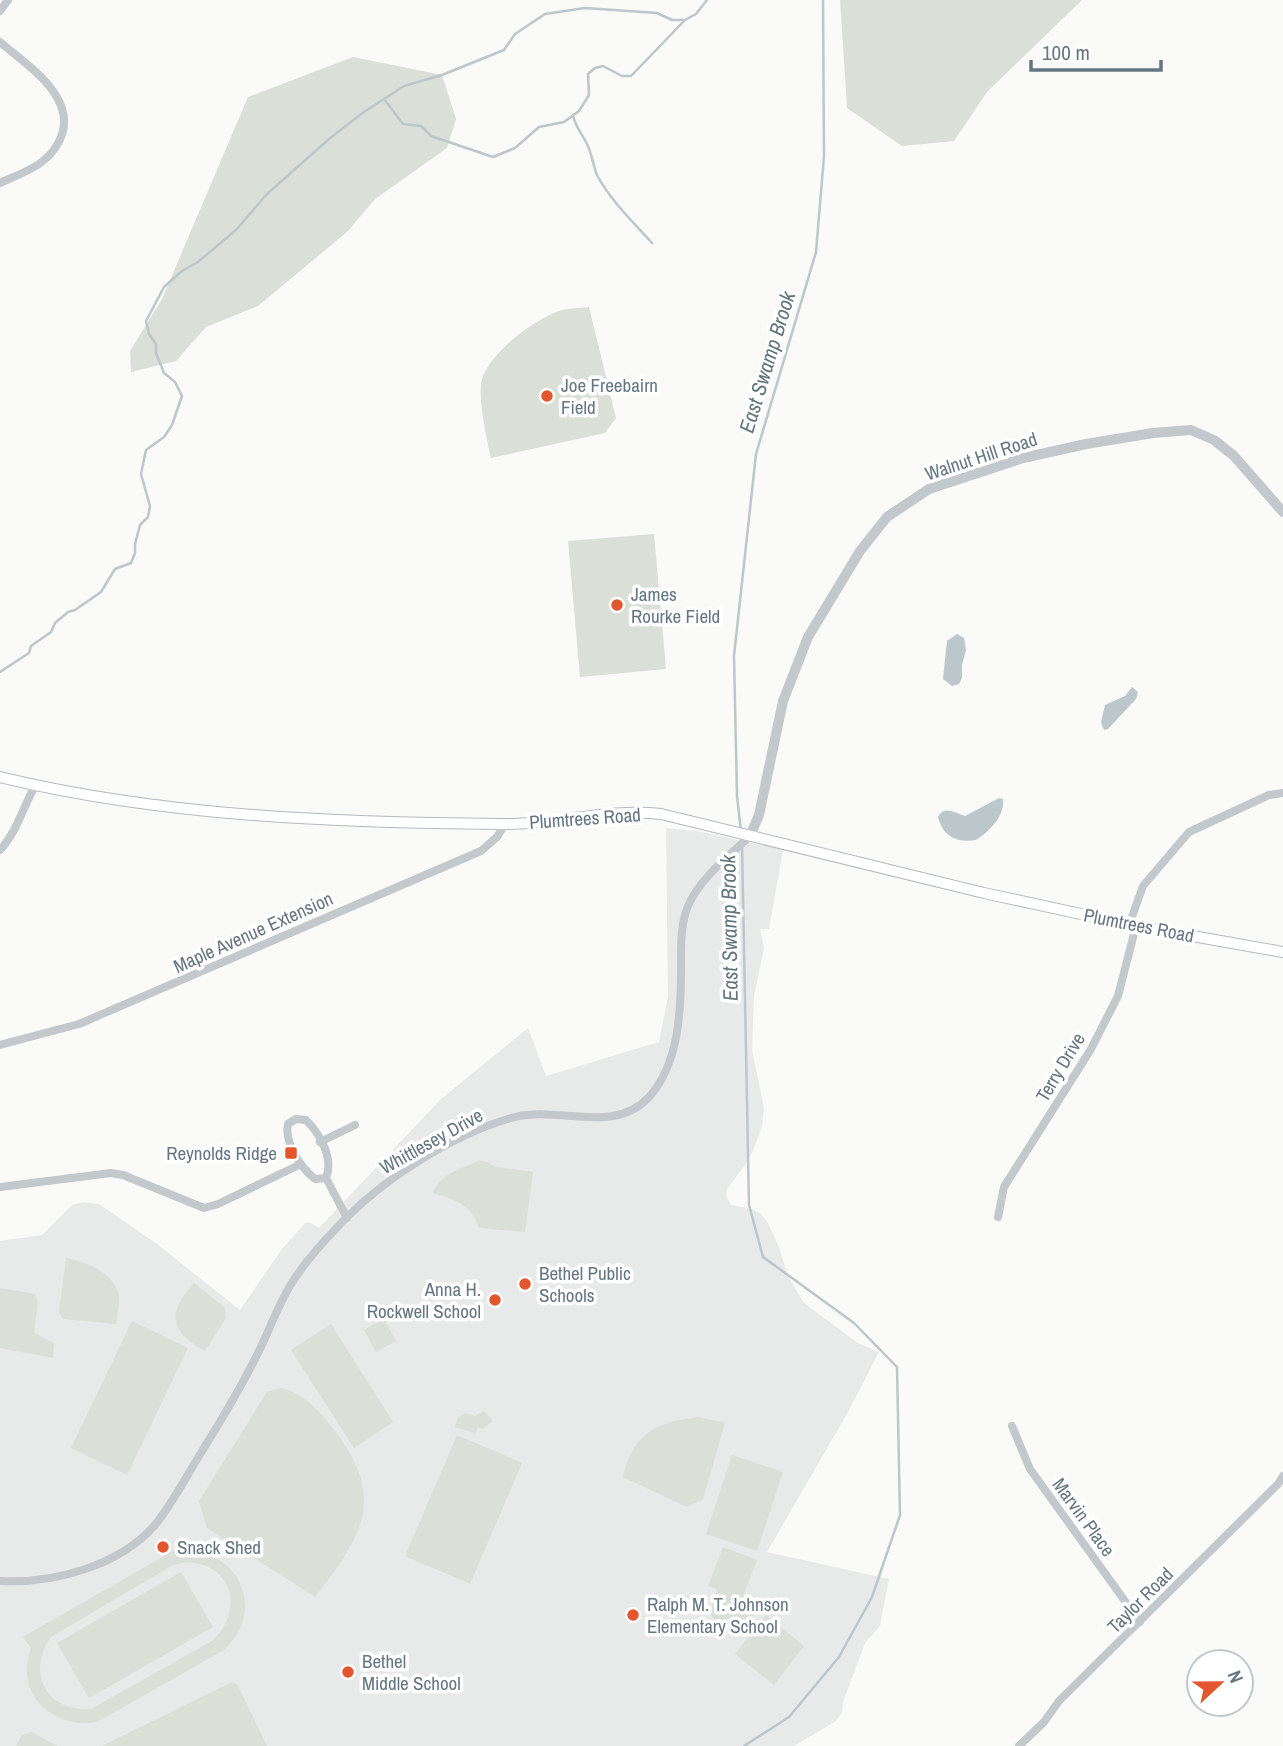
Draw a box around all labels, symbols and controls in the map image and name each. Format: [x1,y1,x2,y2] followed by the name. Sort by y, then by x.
[1031,28,1160,72] scale bar
[1042,38,1090,67] text: 100 m
[732,286,803,436] water label: East Swamp Brook
[561,372,658,420] place label: Joe Freebairn Field
[539,388,555,404] marker: Joe Freebairn Field
[922,426,1040,486] street label: Walnut Hill Road
[631,581,720,629] place label: James Rourke Field
[609,597,625,613] marker: James Rourke Field
[528,801,642,835] street label: Plumtrees Road
[713,853,745,1001] water label: East Swamp Brook
[169,885,337,979] street label: Maple Avenue Extension
[1082,902,1196,948] street label: Plumtrees Road
[1029,1028,1091,1106] street label: Terry Drive
[375,1102,487,1180] street label: Whittlesey Drive
[166,1140,277,1166] place label: Reynolds Ridge
[283,1145,299,1161] marker: Reynolds Ridge
[539,1260,631,1308] place label: Bethel Public Schools
[367,1276,481,1324] place label: Anna H. Rockwell School
[517,1276,533,1292] marker: Bethel Public Schools
[487,1292,503,1308] marker: Anna H. Rockwell School
[1047,1473,1121,1561] street label: Marvin Place
[177,1534,261,1560] place label: Snack Shed
[155,1539,171,1555] marker: Snack Shed
[1101,1561,1179,1639] street label: Taylor Road
[647,1591,789,1639] place label: Ralph M. T. Johnson Elementary School
[625,1607,641,1623] marker: Ralph M. T. Johnson Elementary School
[362,1648,461,1696] place label: Bethel Middle School
[1185,1648,1255,1718] north arrow
[340,1664,356,1680] marker: Bethel Middle School
[1222,1667,1250,1687] text: N

